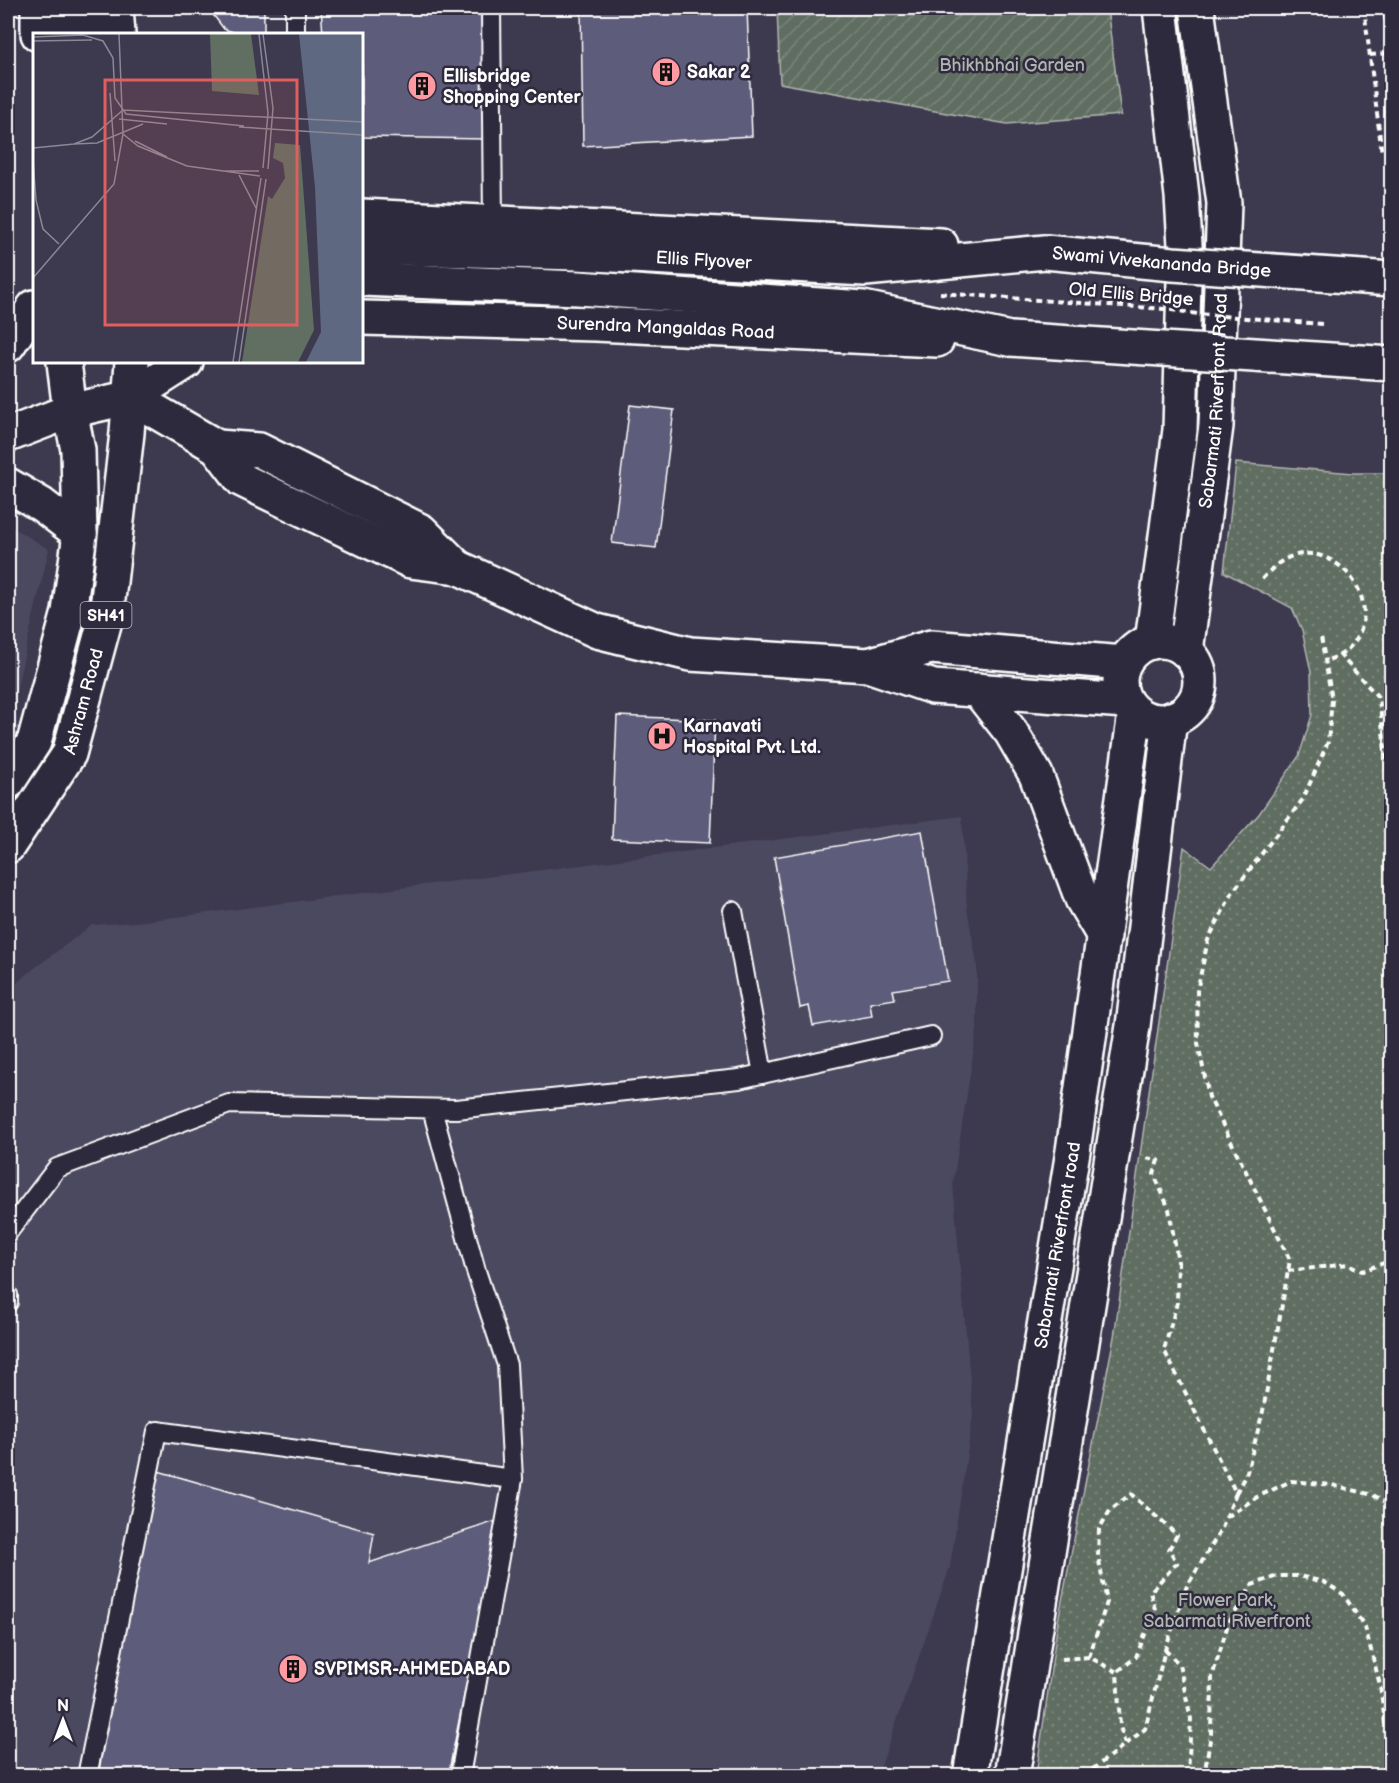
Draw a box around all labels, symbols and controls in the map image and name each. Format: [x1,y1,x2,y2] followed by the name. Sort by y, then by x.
[33,33,363,363] inset map
[939,55,1085,76] park label: Bhikhbhai Garden
[650,56,682,88] building icon: Sakar 2
[687,62,751,83] place label: Sakar 2
[443,66,581,108] place label: Ellisbridge Shopping Center
[406,70,438,102] building icon: Ellisbridge Shopping Center
[1051,243,1272,282] street label: Swami Vivekananda Bridge
[655,247,753,274] street label: Ellis Flyover
[1068,279,1195,310] street label: Old Ellis Bridge
[1195,293,1232,510] street label: Sabarmati Riverfront Road
[557,313,775,343] street label: Surendra Mangaldas Road
[80,602,132,628] road number: SH41
[59,646,108,757] street label: Ashram Road
[683,716,821,758] place label: Karnavati Hospital Pvt. Ltd.
[646,720,678,752] hospital icon: Karnavati Hospital Pvt. Ltd.
[1031,1141,1085,1350] street label: Sabarmati Riverfront road
[1143,1590,1311,1632] park label: Flower Park, Sabarmati Riverfront
[277,1653,309,1685] building icon: SVPIMSR-AHMEDABAD
[314,1659,510,1680] place label: SVPIMSR-AHMEDABAD
[33,1690,93,1750] north arrow
[57,1697,69,1716] text: N

